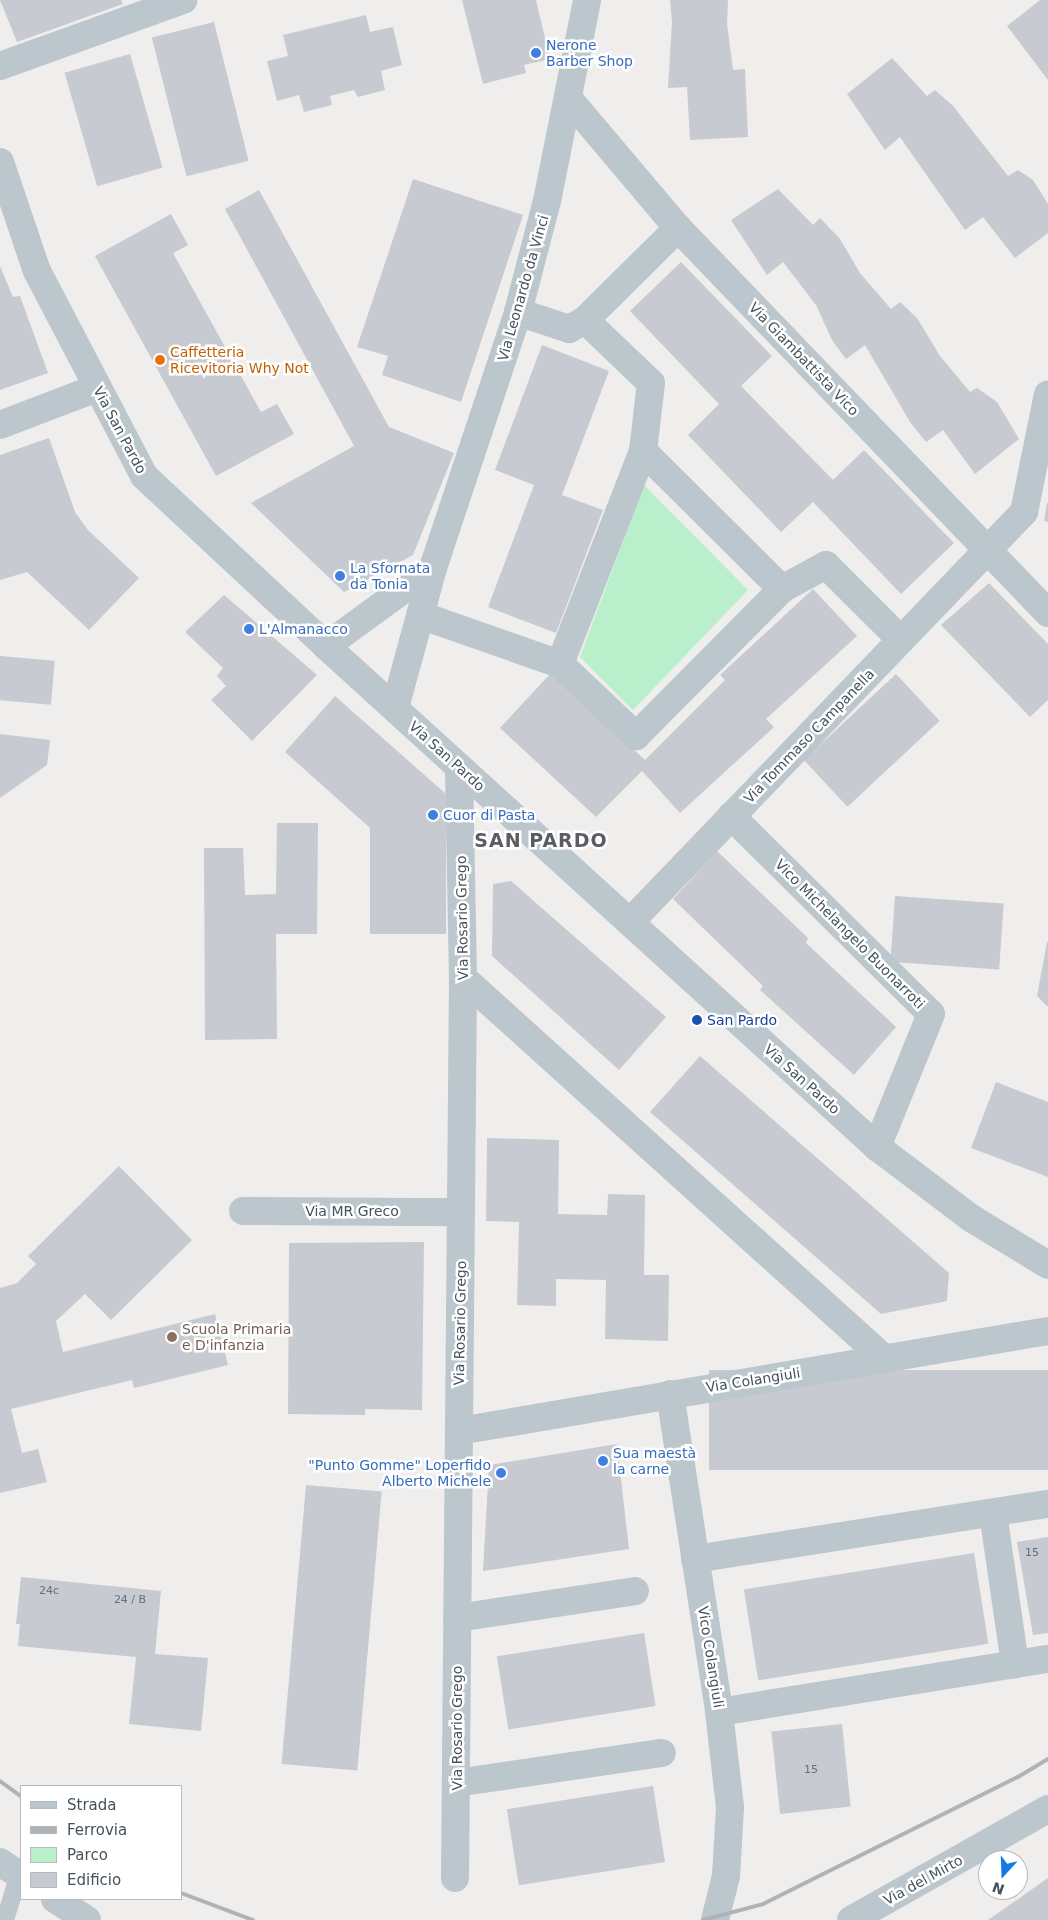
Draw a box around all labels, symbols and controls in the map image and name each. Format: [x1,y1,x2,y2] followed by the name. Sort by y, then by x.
[546,37,633,70] place label: Nerone Barber Shop
[530,47,542,59] marker: Nerone Barber Shop
[494,213,552,363] street label: Via Leonardo da Vinci
[746,299,862,419] street label: Via Giambattista Vico
[170,344,309,377] place label: Caffetteria Ricevitoria Why Not
[154,354,166,366] marker: Caffetteria Ricevitoria Why Not
[90,384,150,476] street label: Via San Pardo
[350,560,430,592] place label: La Sfornata da Tonia
[334,570,346,582] marker: La Sfornata da Tonia
[259,621,348,637] place label: L'Almanacco
[243,623,255,635] marker: L'Almanacco
[740,665,878,807] street label: Via Tommaso Campanella
[406,718,488,794] street label: Via San Pardo
[443,807,535,823] place label: Cuor di Pasta
[427,809,439,821] marker: Cuor di Pasta
[473,830,609,852] district label: SAN PARDO
[453,855,471,981] street label: Via Rosario Grego
[772,856,928,1012] street label: Vico Michelangelo Buonarroti
[707,1012,777,1028] place label: San Pardo
[691,1014,703,1026] marker: San Pardo
[761,1041,843,1117] street label: Via San Pardo
[305,1203,399,1219] street label: Via MR Greco
[451,1260,469,1386] street label: Via Rosario Grego
[182,1321,291,1354] place label: Scuola Primaria e D'infanzia
[166,1331,178,1343] marker: Scuola Primaria e D'infanzia
[705,1364,801,1396] street label: Via Colangiuli
[613,1445,696,1478] place label: Sua maestà la carne
[597,1455,609,1467] marker: Sua maestà la carne
[308,1457,491,1490] place label: "Punto Gomme" Loperfido Alberto Michele
[495,1467,507,1479] marker: "Punto Gomme" Loperfido Alberto Michele
[1025,1546,1039,1560] house number: 15
[39,1584,59,1598] house number: 24c
[114,1593,146,1607] house number: 24 / B
[695,1605,727,1709] street label: Vico Colangiuli
[449,1666,465,1790] street label: Via Rosario Grego
[804,1763,818,1777] house number: 15
[20,1785,182,1900] legend
[67,1796,116,1814] text: Strada
[67,1821,127,1839] text: Ferrovia
[67,1846,108,1864] text: Parco
[978,1850,1028,1900] north arrow
[881,1851,965,1909] street label: Via del Mirto
[67,1871,121,1889] text: Edificio
[990,1879,1006,1898] text: N

